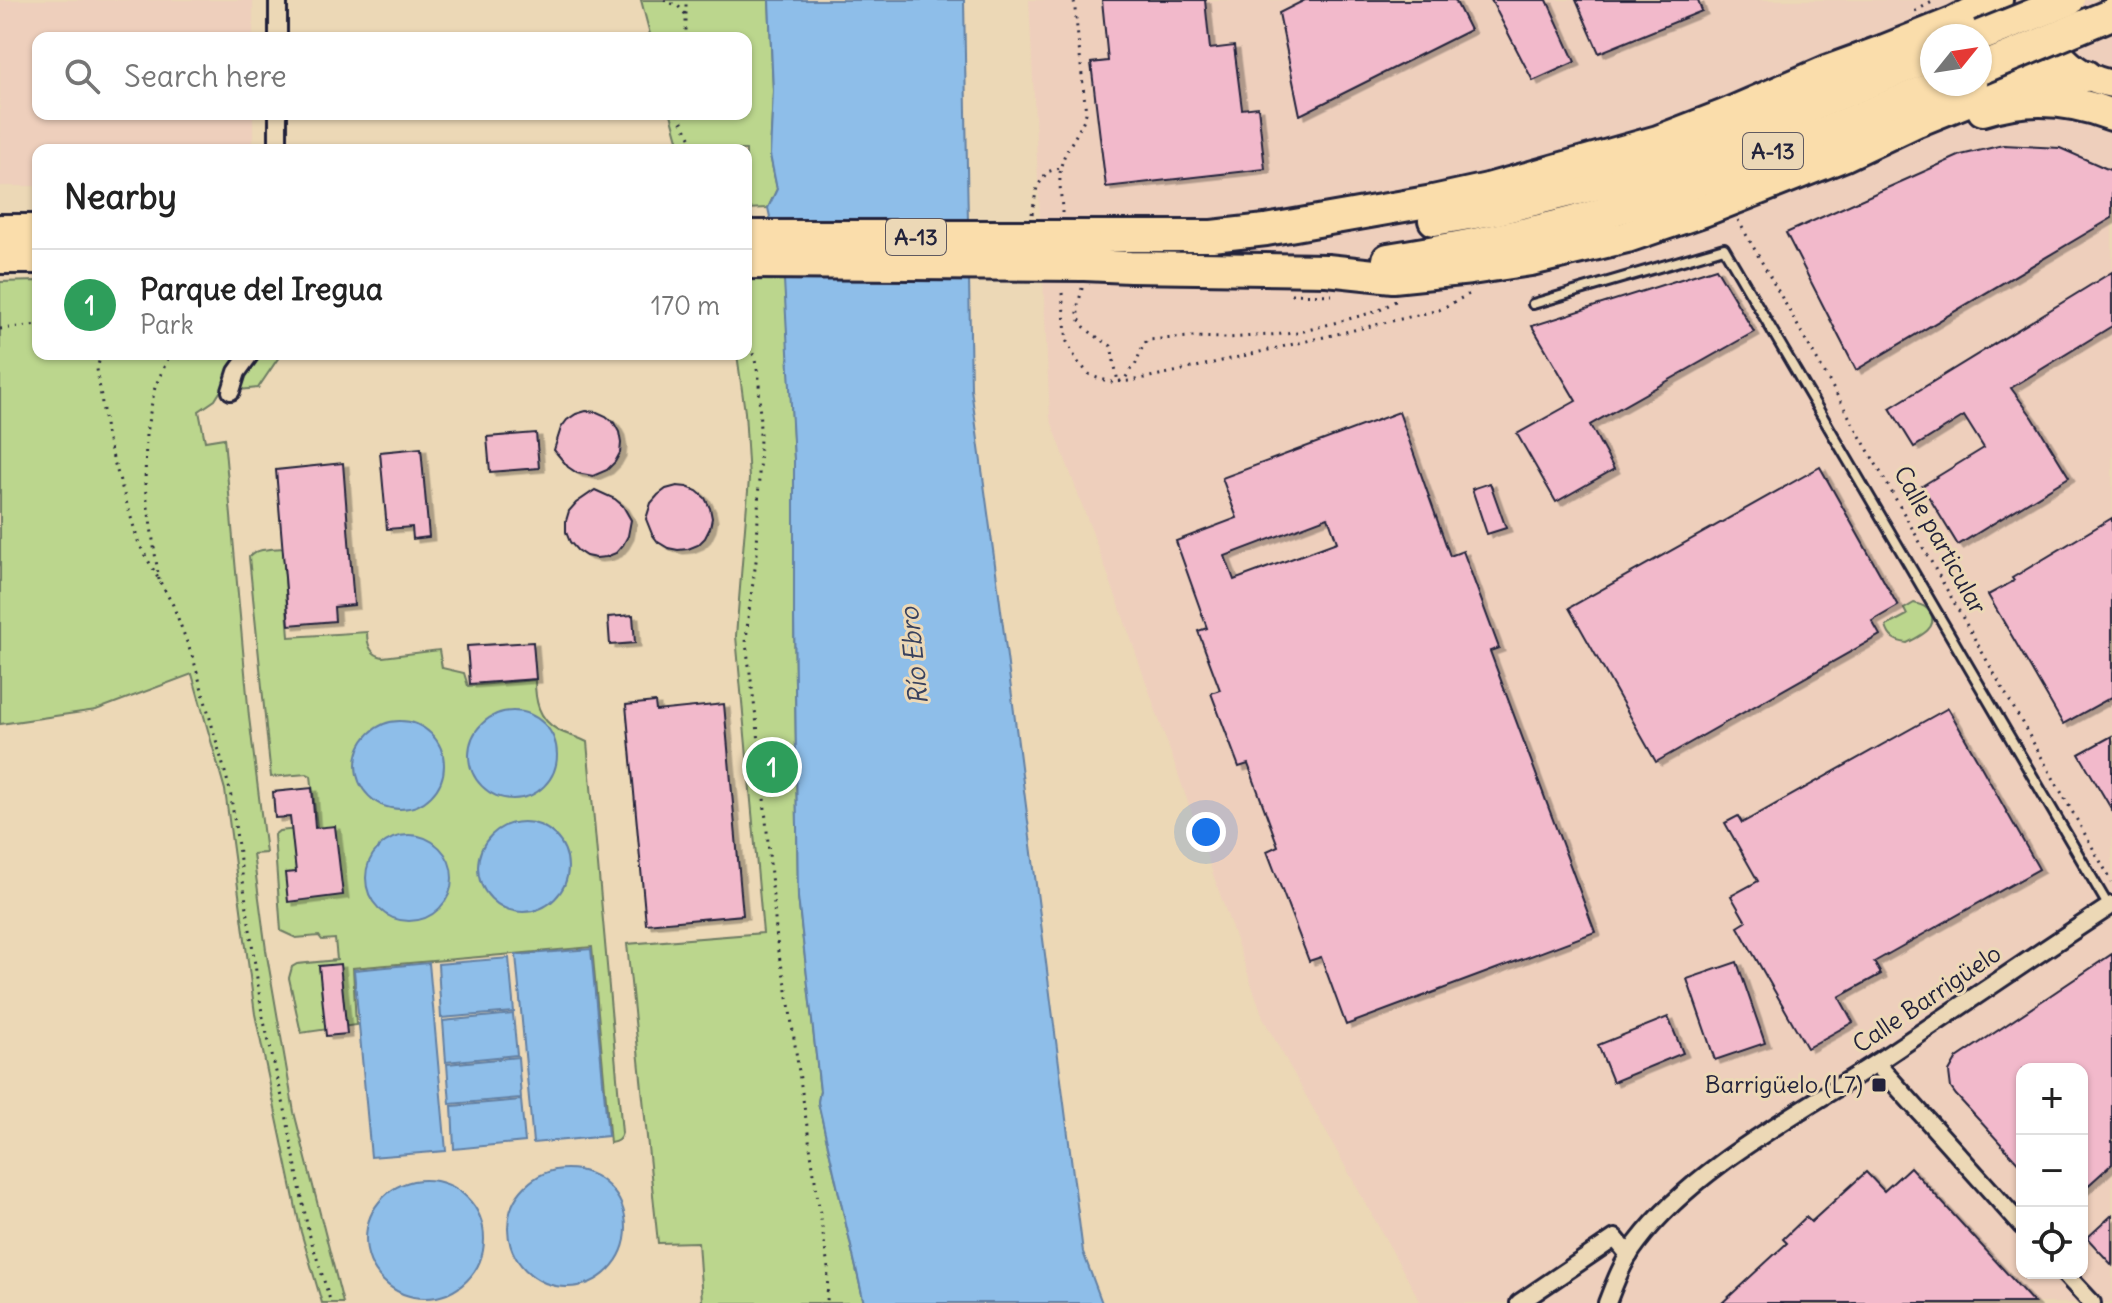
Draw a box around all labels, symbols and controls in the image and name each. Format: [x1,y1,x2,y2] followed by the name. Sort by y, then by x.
[1920,24,1992,96] north arrow
[32,32,752,120] search box
[60,54,104,98] icon: search
[124,57,287,95] text: Search here
[1743,133,1803,169] road number: A-13
[64,175,177,218] text: Nearby
[886,219,946,255] road number: A-13
[140,270,383,308] text: Parque del Iregua
[85,289,95,322] text: 1
[651,289,720,322] text: 170 m
[140,308,194,341] text: Park
[1888,460,1994,619] street label: Calle particular
[892,604,935,706] water label: Río Ebro
[746,737,798,797] pin: 1
[1186,812,1226,852] your location
[1847,938,2006,1059] street label: Calle Barrigüelo
[2016,1063,2088,1279] map controls
[2016,1063,2088,1135] button: +
[1705,1069,1863,1099] place label: Barrigüelo (L7)
[1870,1076,1888,1094] marker: Barrigüelo (L7)
[2016,1135,2088,1207] button: −
[2016,1207,2088,1279] button: locate

